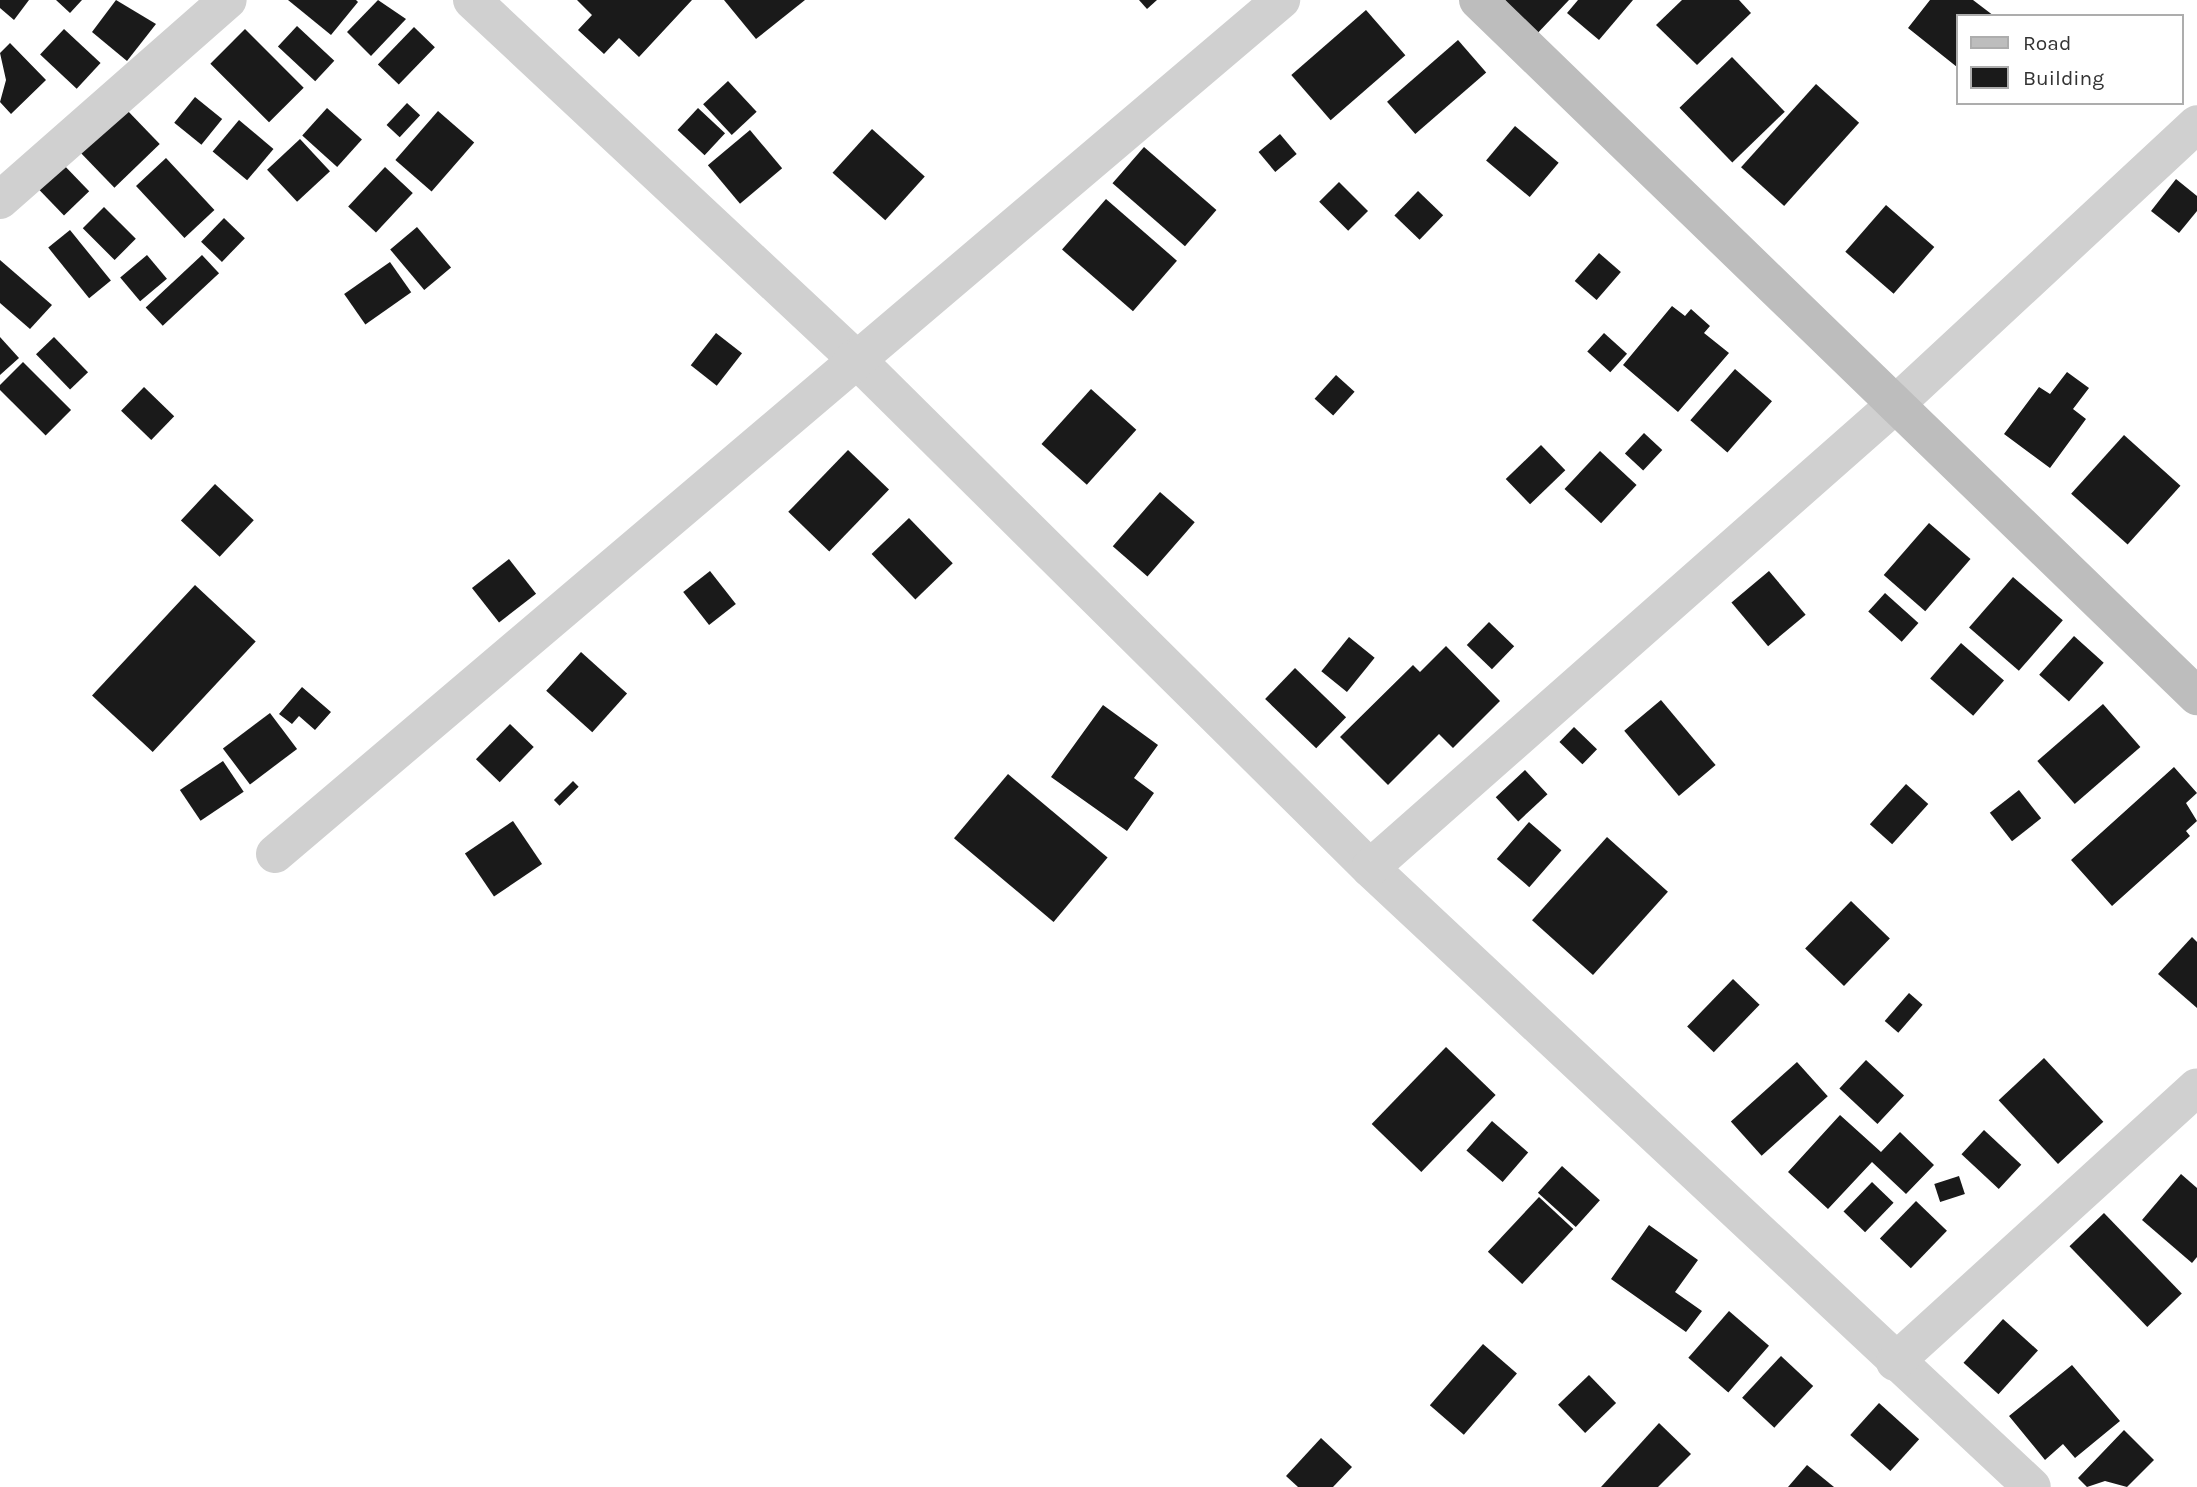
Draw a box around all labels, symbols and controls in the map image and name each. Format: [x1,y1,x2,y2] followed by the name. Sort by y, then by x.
[1955,14,2183,105] legend
[2023,31,2071,55] text: Road
[2023,66,2104,90] text: Building

